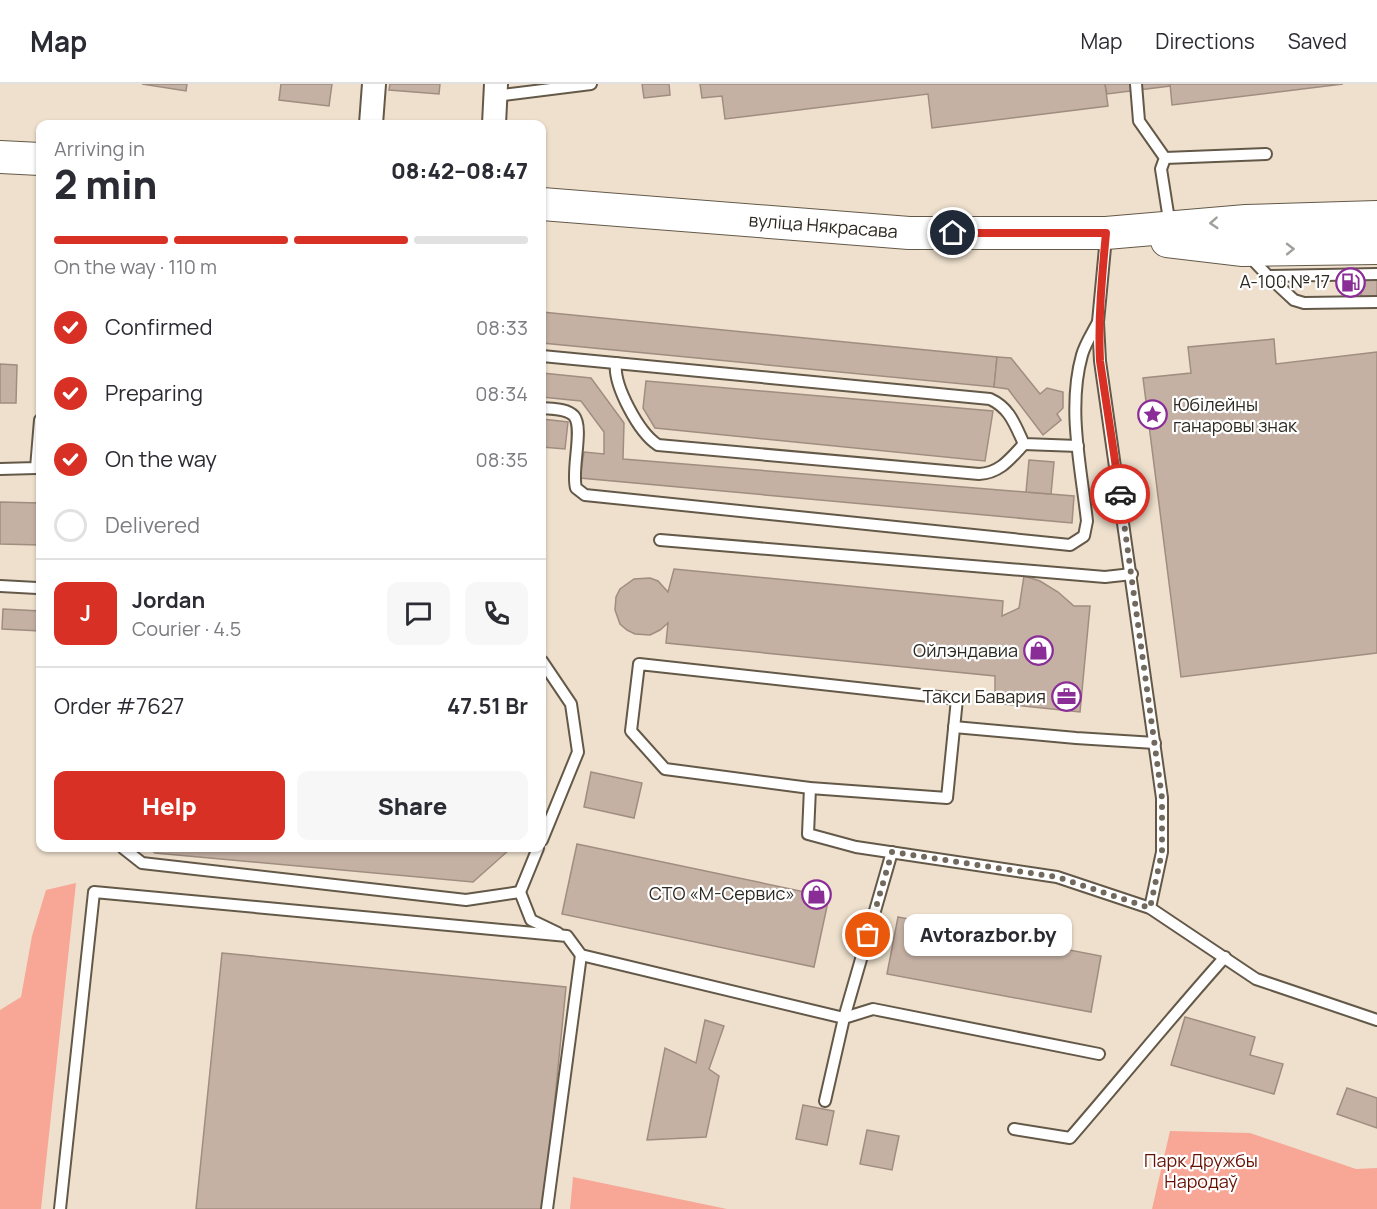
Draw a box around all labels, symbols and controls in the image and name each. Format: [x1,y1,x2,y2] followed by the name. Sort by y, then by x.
[30,22,87,60] text: Map
[1081,27,1122,55] text: Map
[1155,27,1255,55] text: Directions
[1288,27,1347,55] text: Saved
[54,135,145,162] text: Arriving in
[391,156,528,186] text: 08:42–08:47
[54,157,157,211] text: 2 min
[748,207,899,243] street label: вуліца Някрасава
[927,207,978,258] pin
[936,216,969,249] icon: home
[1209,216,1218,229] one-way arrow
[1285,243,1294,255] one-way arrow
[54,253,217,280] text: On the way · 110 m
[1335,266,1367,298] fuel station icon: А-100 № 17
[1240,269,1330,293] place label: А-100 № 17
[54,311,87,344] icon: check
[105,312,213,342] text: Confirmed
[476,314,528,341] text: 08:33
[54,377,87,410] icon: check
[105,378,203,408] text: Preparing
[475,380,528,407] text: 08:34
[1173,392,1298,437] place label: Юбілейны ганаровы знак
[1136,399,1168,431] place icon: Юбілейны ганаровы знак
[54,443,87,476] icon: check
[105,444,217,474] text: On the way
[476,446,528,473] text: 08:35
[1090,464,1150,524] courier
[1104,478,1137,511] icon: car
[105,510,200,540] text: Delivered
[387,582,450,645] button: chat
[465,582,528,645] button: phone
[132,585,205,615] text: Jordan
[80,598,91,628] text: J
[132,615,241,642] text: Courier · 4.5
[1023,635,1055,667] shop icon: Ойлэндавиа
[913,638,1018,662] place label: Ойлэндавиа
[1051,681,1083,713] office icon: Такси Бавария
[923,684,1046,708] place label: Такси Бавария
[54,691,184,721] text: Order #7627
[447,691,528,721] text: 47.51 Br
[54,771,285,840] button: Help
[297,771,528,840] button: Share
[800,878,832,910] shop icon: СТО «М-Сервис»
[649,881,795,905] place label: СТО «М-Сервис»
[842,909,893,960] pin
[904,914,1072,956] callout: Avtorazbor.by
[851,918,884,951] icon: bag
[920,921,1056,948] text: Avtorazbor.by
[1144,1148,1258,1193] park label: Парк Дружбы Народаў

